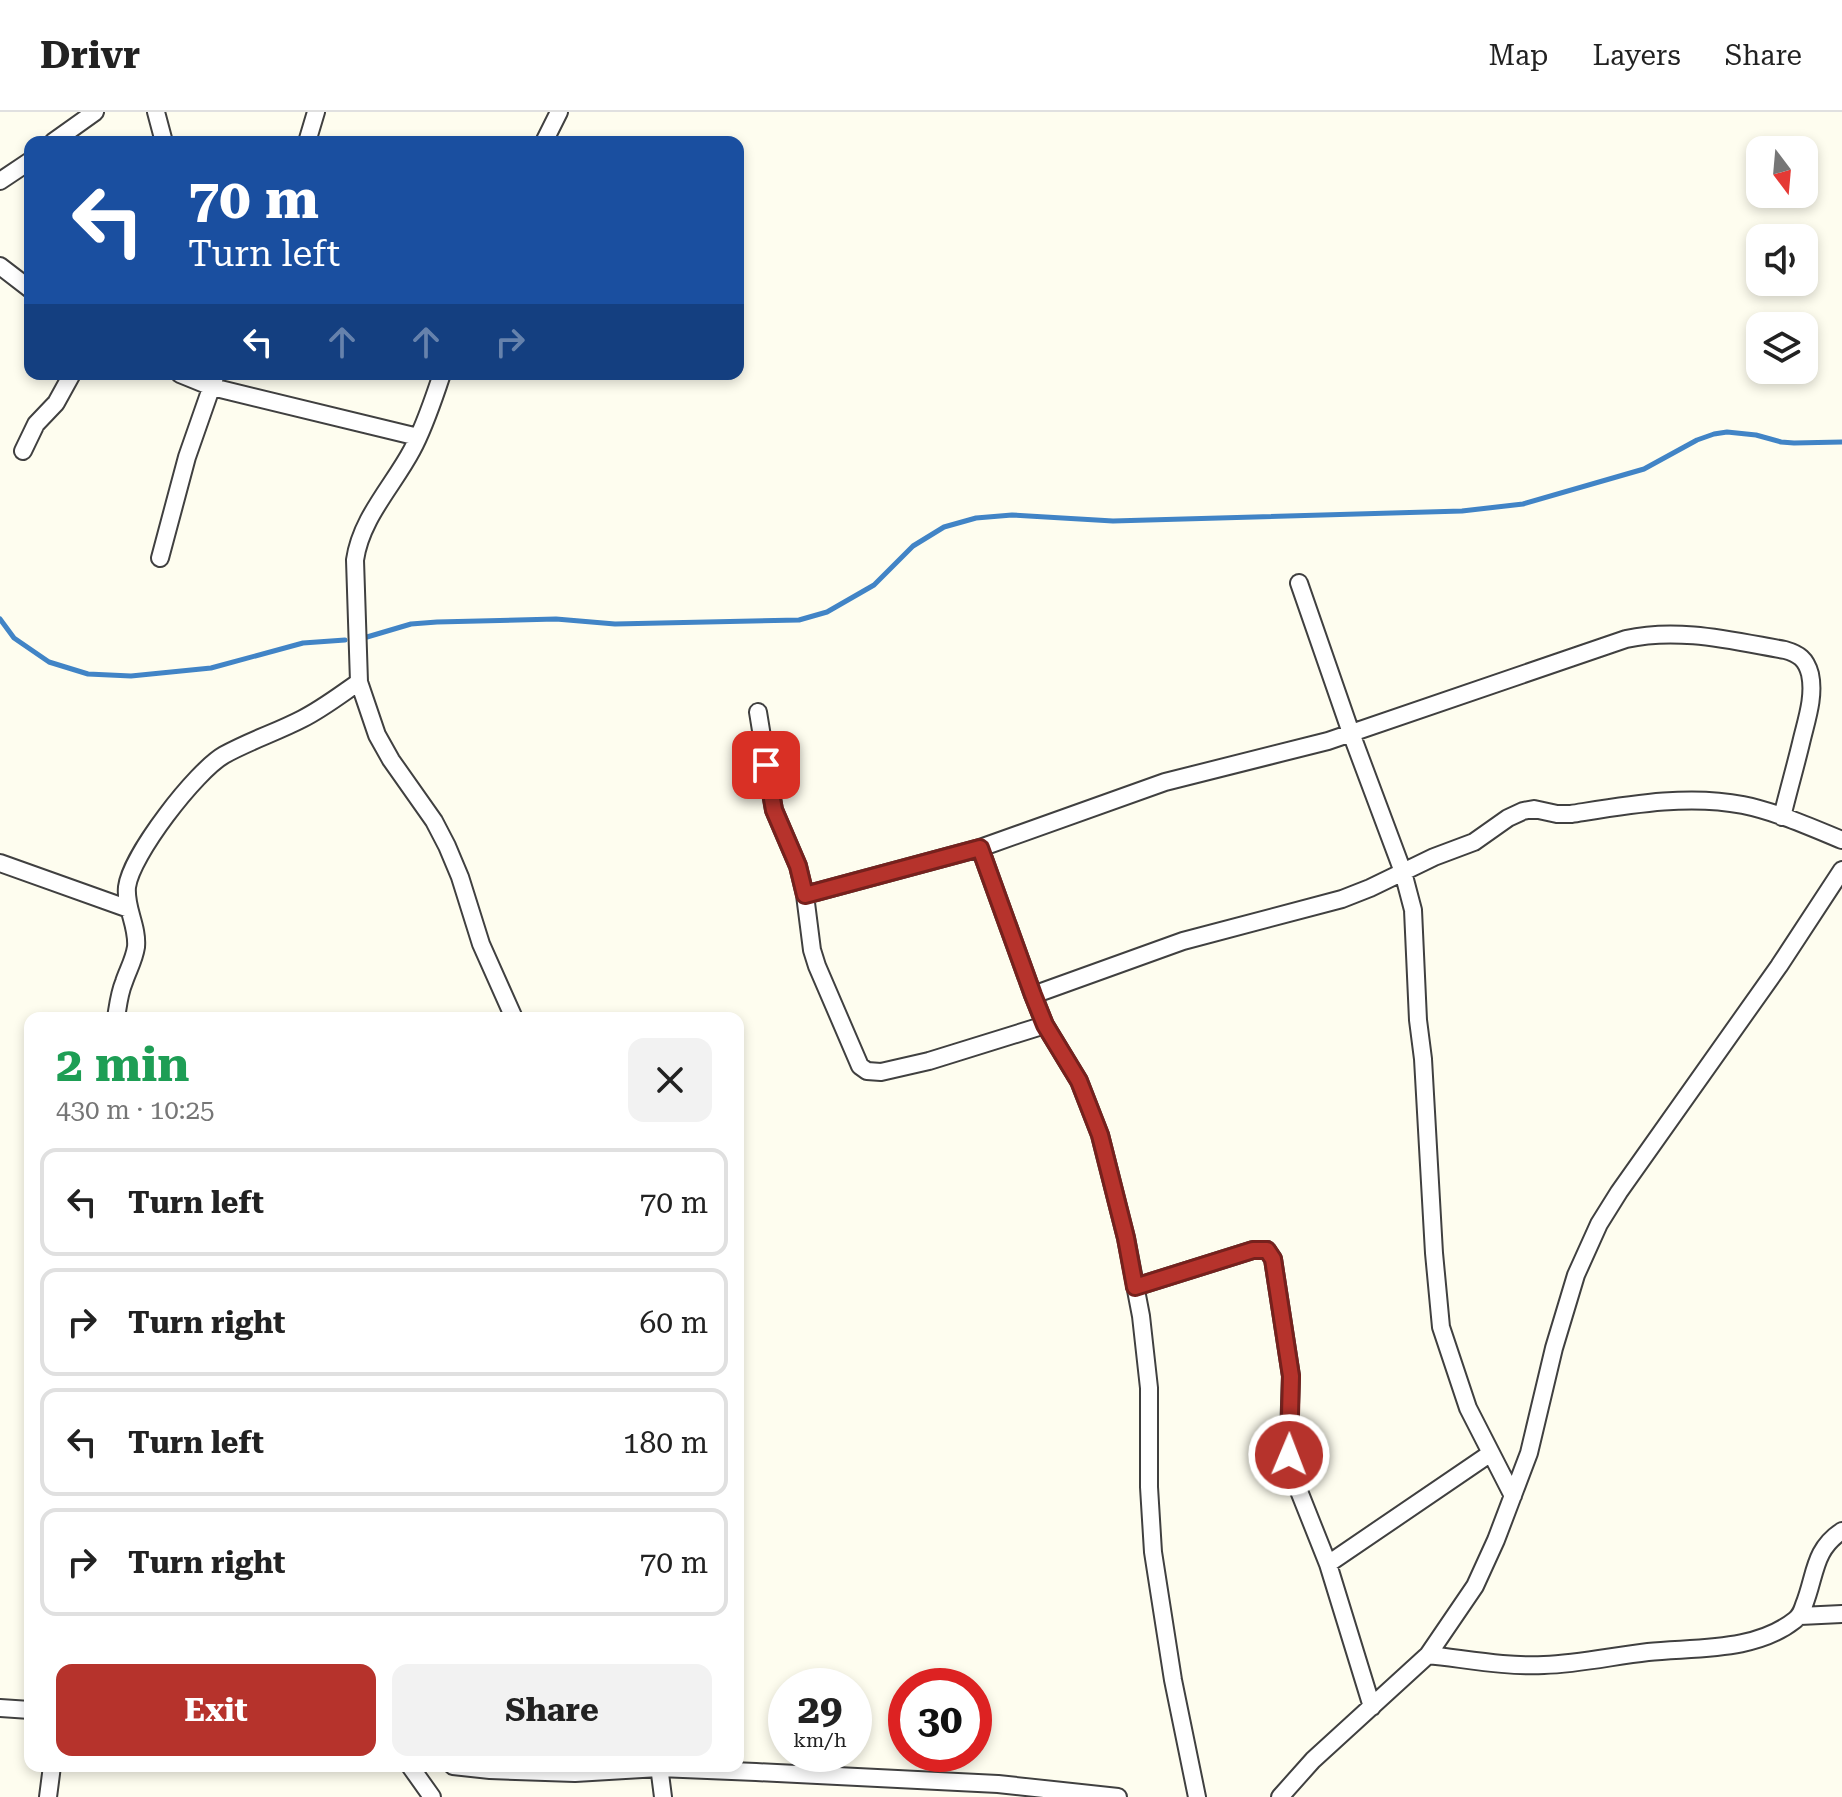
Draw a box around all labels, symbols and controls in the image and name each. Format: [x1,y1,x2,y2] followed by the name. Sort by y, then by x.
[40,33,140,77] text: Drivr
[1489,39,1548,72] text: Map
[1592,39,1681,72] text: Layers
[1725,39,1802,72] text: Share
[1746,136,1818,208] north arrow
[1746,136,1818,384] map controls
[188,166,319,232] text: 70 m
[56,168,160,272] icon: left
[1746,224,1818,296] button: sound
[188,233,340,275] text: Turn left
[1746,312,1818,384] button: layers
[236,320,280,364] icon: left
[320,320,364,364] icon: ahead
[404,320,448,364] icon: ahead
[488,320,532,364] icon: right
[732,731,800,799] pin
[744,743,788,787] icon: arrive
[56,1037,189,1093] text: 2 min
[628,1038,712,1122] button: close
[56,1095,215,1125] text: 430 m · 10:25
[60,1180,104,1224] icon: left
[128,1185,264,1220] text: Turn left
[639,1185,708,1220] text: 70 m
[60,1300,104,1344] icon: right
[128,1305,285,1340] text: Turn right
[639,1305,708,1340] text: 60 m
[1247,1413,1331,1497] position arrow
[60,1420,104,1464] icon: left
[128,1425,264,1460] text: Turn left
[623,1425,708,1460] text: 180 m
[60,1540,104,1584] icon: right
[128,1545,285,1580] text: Turn right
[639,1545,708,1580] text: 70 m
[56,1664,376,1756] button: Exit
[392,1664,712,1756] button: Share
[888,1668,992,1772] speed limit sign: 30
[798,1686,842,1733] text: 29
[793,1728,847,1752] text: km/h

